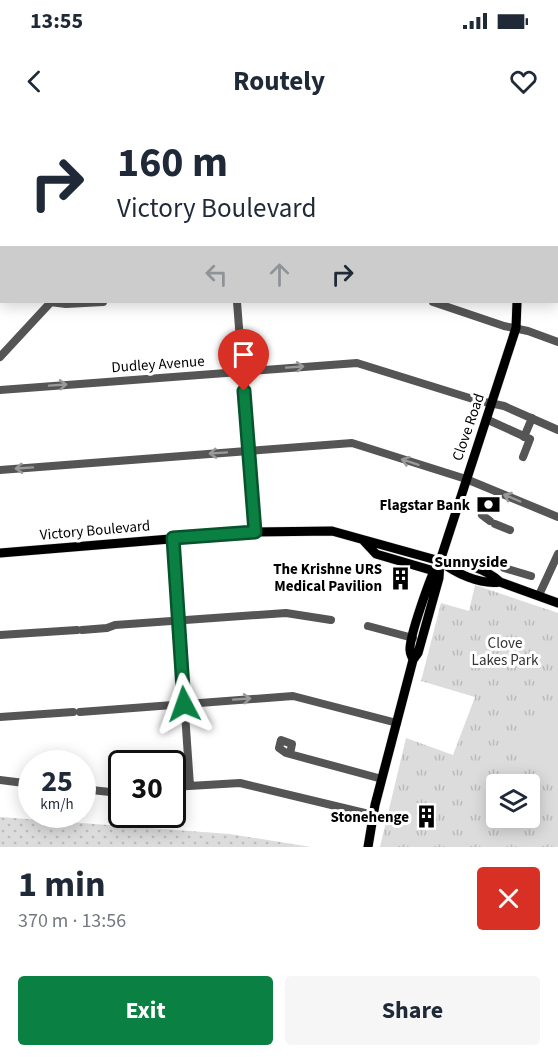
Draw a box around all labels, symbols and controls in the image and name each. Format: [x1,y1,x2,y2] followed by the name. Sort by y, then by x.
[30,5,83,37] text: 13:55
[233,62,325,101] text: Routely
[18,65,51,98] icon: back
[507,65,540,98] icon: heart
[117,133,228,193] text: 160 m
[18,144,96,222] icon: right
[117,189,316,228] text: Victory Boulevard
[200,258,233,291] icon: left
[263,258,296,291] icon: ahead
[326,258,359,291] icon: right
[218,329,269,391] pin
[227,338,260,371] icon: arrive
[111,351,205,378] street label: Dudley Avenue
[284,362,304,373] one-way arrow
[48,379,68,390] one-way arrow
[447,391,490,464] street label: Clove Road
[209,448,229,459] one-way arrow
[401,456,420,467] one-way arrow
[14,463,34,474] one-way arrow
[475,492,501,518] bank icon: Flagstar Bank
[503,492,522,503] one-way arrow
[379,495,471,516] place label: Flagstar Bank
[39,515,151,546] street label: Victory Boulevard
[434,551,508,573] district label: Sunnyside
[273,559,382,597] place label: The Krishne URS Medical Pavilion
[387,565,413,591] building icon: The Krishne URS Medical Pavilion
[472,633,539,671] park label: Clove Lakes Park
[152,672,216,736] position arrow
[232,694,252,705] one-way arrow
[108,750,186,828] speed limit sign: 30
[41,760,73,803] text: 25
[486,774,540,828] map controls
[486,774,540,828] button: layers
[40,794,74,815] text: km/h
[414,804,440,830] building icon: Stonehenge
[331,807,409,828] place label: Stonehenge
[18,859,106,910] text: 1 min
[477,867,540,930] button: close
[18,907,126,935] text: 370 m · 13:56
[18,976,273,1045] button: Exit
[285,976,540,1045] button: Share

